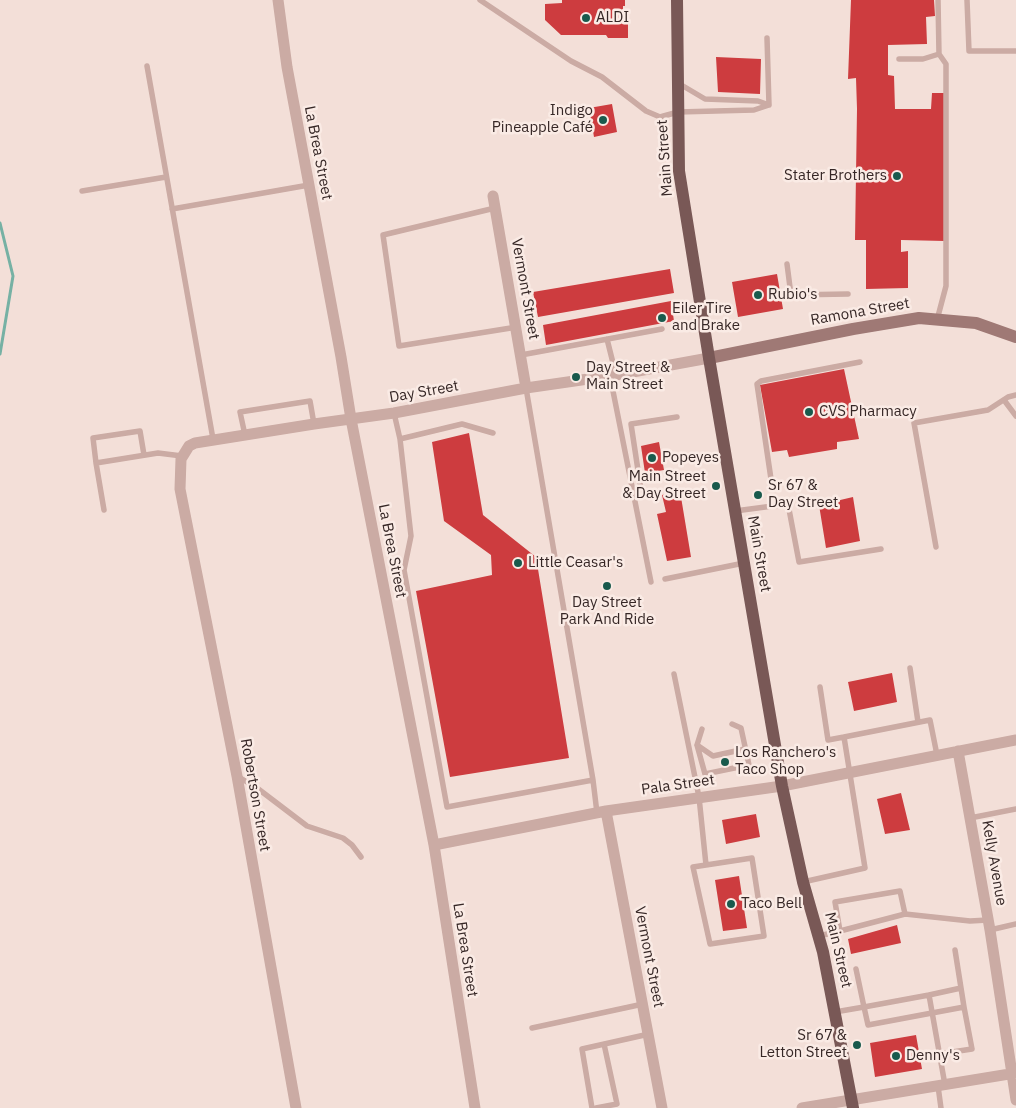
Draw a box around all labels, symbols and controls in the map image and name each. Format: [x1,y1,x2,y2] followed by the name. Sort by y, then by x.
[596,9,629,27] place label: ALDI
[580,12,592,24] marker: ALDI
[492,102,593,137] place label: Indigo Pineapple Café
[300,105,336,201] street label: La Brea Street
[597,114,609,126] marker: Indigo Pineapple Café
[653,119,677,197] street label: Main Street
[784,167,887,185] place label: Stater Brothers
[891,170,903,182] marker: Stater Brothers
[507,237,543,341] street label: Vermont Street
[768,286,818,304] place label: Rubio's
[752,289,764,301] marker: Rubio's
[809,294,911,330] street label: Ramona Street
[672,300,740,335] place label: Eiler Tire and Brake
[656,312,668,324] marker: Eiler Tire and Brake
[586,359,670,394] place label: Day Street & Main Street
[570,371,582,383] marker: Day Street & Main Street
[388,377,460,407] street label: Day Street
[819,403,917,421] place label: CVS Pharmacy
[803,406,815,418] marker: CVS Pharmacy
[662,449,719,467] place label: Popeyes
[646,452,658,464] marker: Popeyes
[622,468,706,503] place label: Main Street & Day Street
[768,477,838,512] place label: Sr 67 & Day Street
[710,480,722,492] marker: Main Street & Day Street
[752,489,764,501] marker: Sr 67 & Day Street
[374,503,410,599] street label: La Brea Street
[743,514,775,594] street label: Main Street
[528,554,623,572] place label: Little Ceasar's
[512,557,524,569] marker: Little Ceasar's
[601,580,613,592] marker: Day Street Park And Ride
[560,594,654,629] place label: Day Street Park And Ride
[236,737,274,853] street label: Robertson Street
[735,744,836,779] place label: Los Ranchero's Taco Shop
[719,756,731,768] marker: Los Ranchero's Taco Shop
[640,771,716,799] street label: Pala Street
[978,819,1010,907] street label: Kelly Avenue
[741,895,802,913] place label: Taco Bell
[725,898,737,910] marker: Taco Bell
[449,902,481,998] street label: La Brea Street
[630,905,668,1009] street label: Vermont Street
[821,910,855,990] street label: Main Street
[759,1027,847,1062] place label: Sr 67 & Letton Street
[851,1039,863,1051] marker: Sr 67 & Letton Street
[906,1047,960,1065] place label: Denny's
[890,1050,902,1062] marker: Denny's

